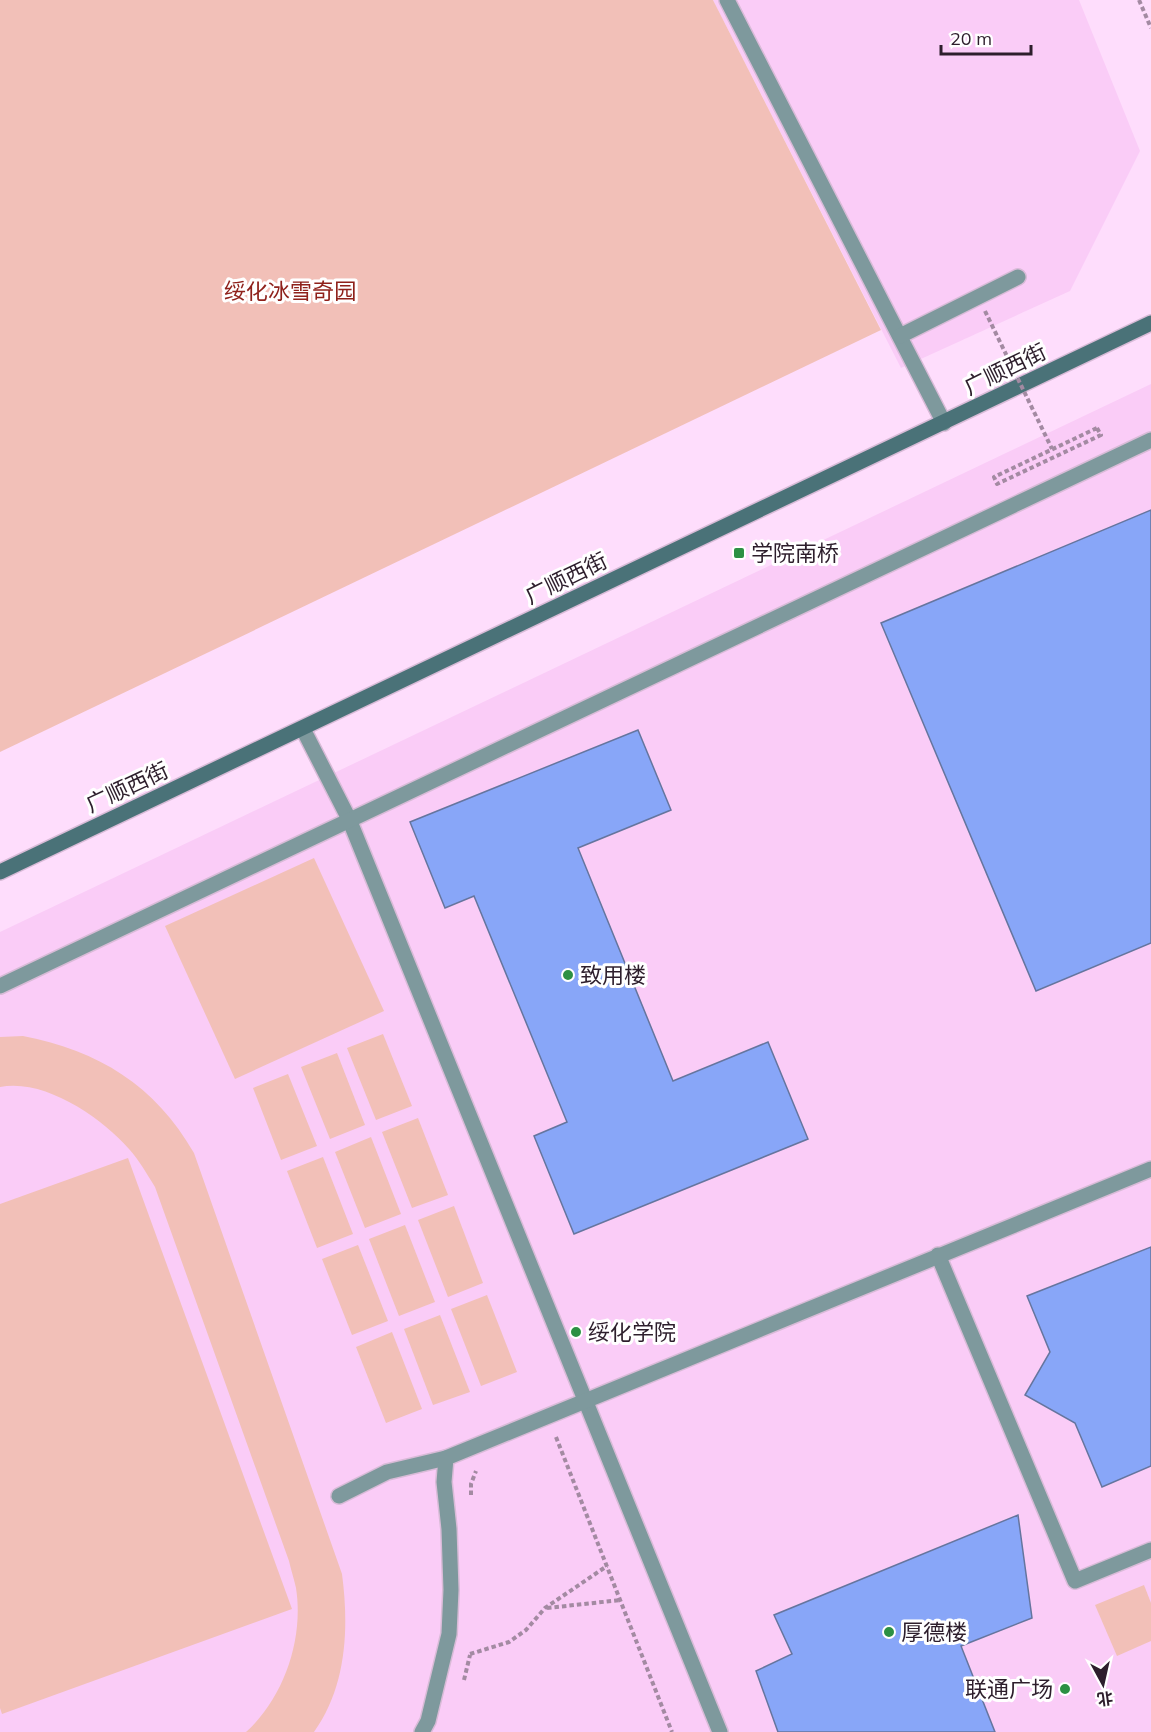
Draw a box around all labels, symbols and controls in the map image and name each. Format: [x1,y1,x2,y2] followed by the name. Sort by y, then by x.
[941,18,1031,56] scale bar
[950,27,992,50] text: 20 m
[224,277,356,305] park label: 绥化冰雪奇园
[959,337,1051,401] street label: 广顺西街
[751,539,839,567] place label: 学院南桥
[520,546,612,610] street label: 广顺西街
[732,546,746,560] marker: 学院南桥
[81,756,173,818] street label: 广顺西街
[580,961,646,989] place label: 致用楼
[561,968,575,982] marker: 致用楼
[588,1318,676,1346] place label: 绥化学院
[569,1325,583,1339] marker: 绥化学院
[901,1618,967,1646] place label: 厚德楼
[882,1625,896,1639] marker: 厚德楼
[1073,1654,1133,1714] north arrow
[965,1675,1053,1703] place label: 联通广场
[1058,1682,1072,1696] marker: 联通广场
[1096,1688,1114,1710] text: 北

